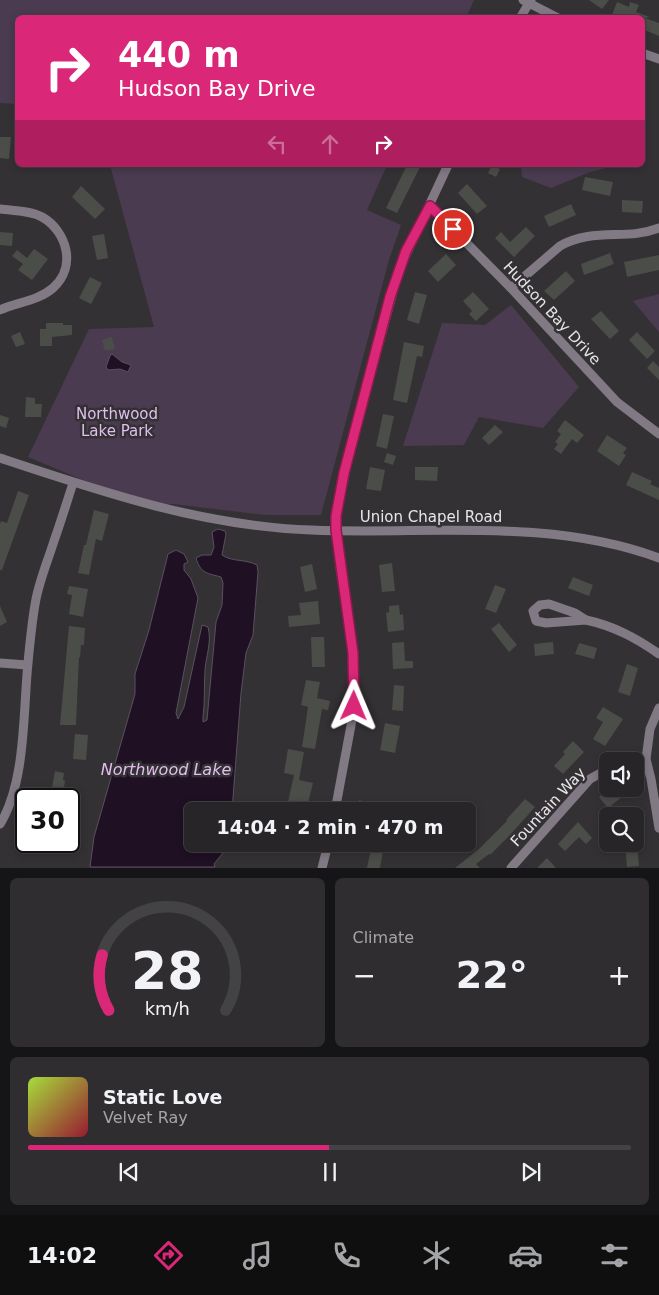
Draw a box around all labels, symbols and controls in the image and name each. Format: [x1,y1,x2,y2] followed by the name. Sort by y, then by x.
[35,35,100,100] icon: right
[118,35,240,75] text: 440 m
[118,76,316,101] text: Hudson Bay Drive
[263,130,291,158] icon: left
[316,130,344,158] icon: ahead
[369,130,397,158] icon: right
[432,208,474,250] pin
[439,215,467,243] icon: arrive
[499,258,605,368] street label: Hudson Bay Drive
[76,405,158,440] park label: Northwood Lake Park
[360,508,502,526] street label: Union Chapel Road
[327,679,379,731] position arrow
[599,752,644,852] map controls
[599,752,644,797] button: sound
[101,760,231,779] water label: Northwood Lake
[507,764,589,850] street label: Fountain Way
[15,788,80,853] speed limit sign: 30
[599,807,644,852] button: search
[216,816,444,838] text: 14:04 · 2 min · 470 m
[353,928,414,947] text: Climate
[131,941,203,1001] text: 28
[456,953,528,997] text: 22°
[353,959,376,992] text: −
[608,959,631,992] text: +
[145,998,190,1019] text: km/h
[103,1086,223,1108] text: Static Love
[103,1108,188,1127] text: Velvet Ray
[115,1158,143,1186] icon: previous
[316,1158,344,1186] icon: pause
[517,1158,545,1186] icon: next
[151,1238,186,1273] icon: directions
[240,1238,275,1273] icon: music
[329,1238,364,1273] icon: phone
[419,1238,454,1273] icon: climate
[508,1238,543,1273] icon: car
[597,1238,632,1273] icon: filters
[27,1243,97,1268] text: 14:02

